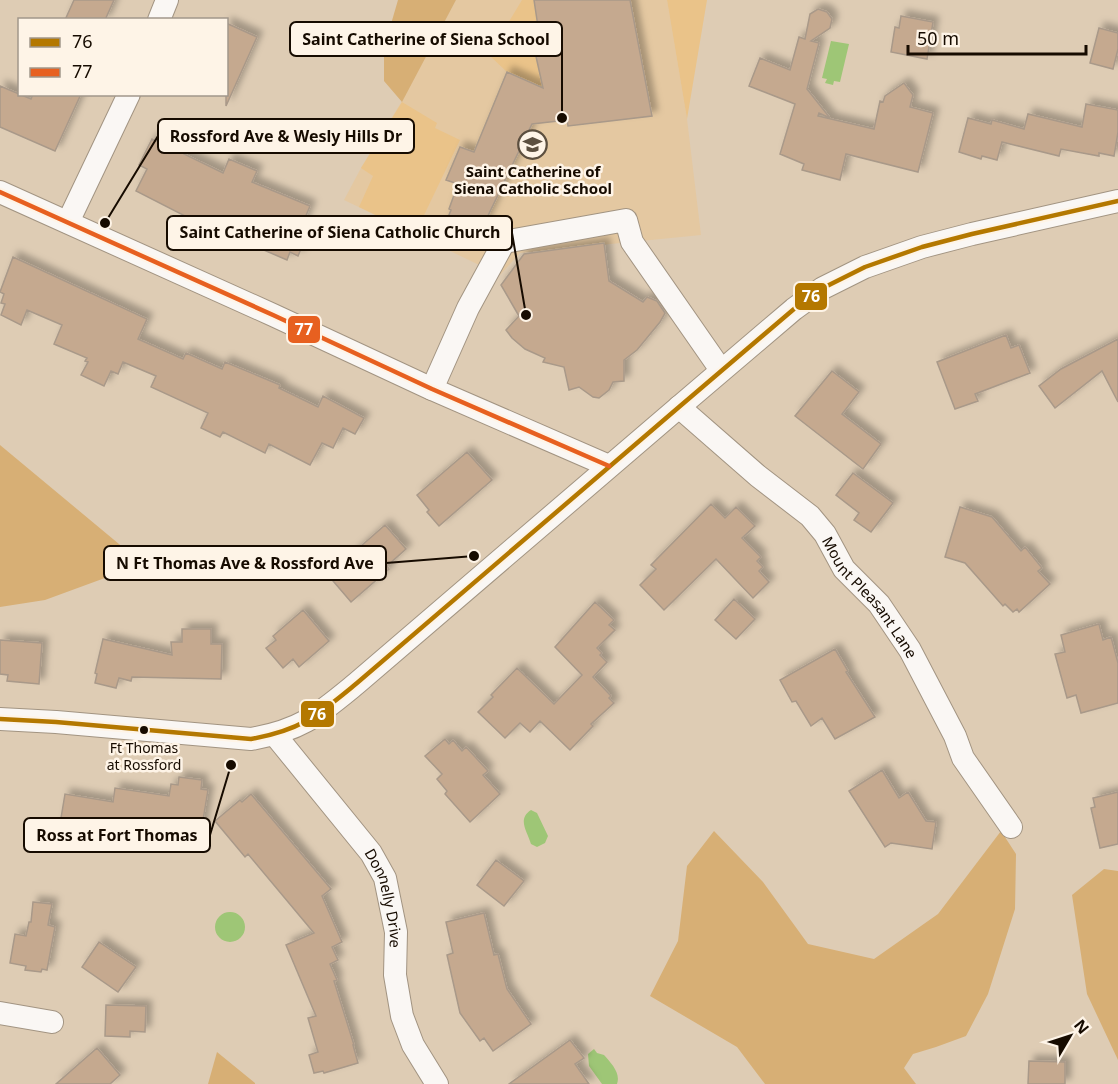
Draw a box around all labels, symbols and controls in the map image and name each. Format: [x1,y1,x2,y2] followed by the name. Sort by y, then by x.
[18,18,228,96] legend
[908,18,1086,56] scale bar
[290,22,562,56] callout: Saint Catherine of Siena School
[917,26,959,50] text: 50 m
[302,28,550,50] text: Saint Catherine of Siena School
[72,29,93,53] text: 76
[72,59,93,83] text: 77
[158,119,414,153] callout: Rossford Ave & Wesly Hills Dr
[170,125,402,147] text: Rossford Ave & Wesly Hills Dr
[517,128,549,160] school or university icon: Saint Catherine of Siena Catholic School
[454,161,612,198] place label: Saint Catherine of Siena Catholic School
[167,216,512,250] callout: Saint Catherine of Siena Catholic Church
[180,221,500,243] text: Saint Catherine of Siena Catholic Church
[794,282,828,311] line badge: 76
[802,285,820,307] text: 76
[287,315,321,344] line badge: 77
[295,318,313,340] text: 77
[818,533,922,661] street label: Mount Pleasant Lane
[104,546,386,580] callout: N Ft Thomas Ave & Rossford Ave
[116,552,374,574] text: N Ft Thomas Ave & Rossford Ave
[300,700,335,728] line badge: 76
[308,703,326,725] text: 76
[138,724,150,736] marker: Ft Thomas at Rossford
[107,738,181,774] place label: Ft Thomas at Rossford
[24,818,210,852] callout: Ross at Fort Thomas
[36,824,198,846] text: Ross at Fort Thomas
[360,845,406,948] street label: Donnelly Drive
[1040,1006,1100,1066] north arrow
[1069,1015,1094,1039] text: N

